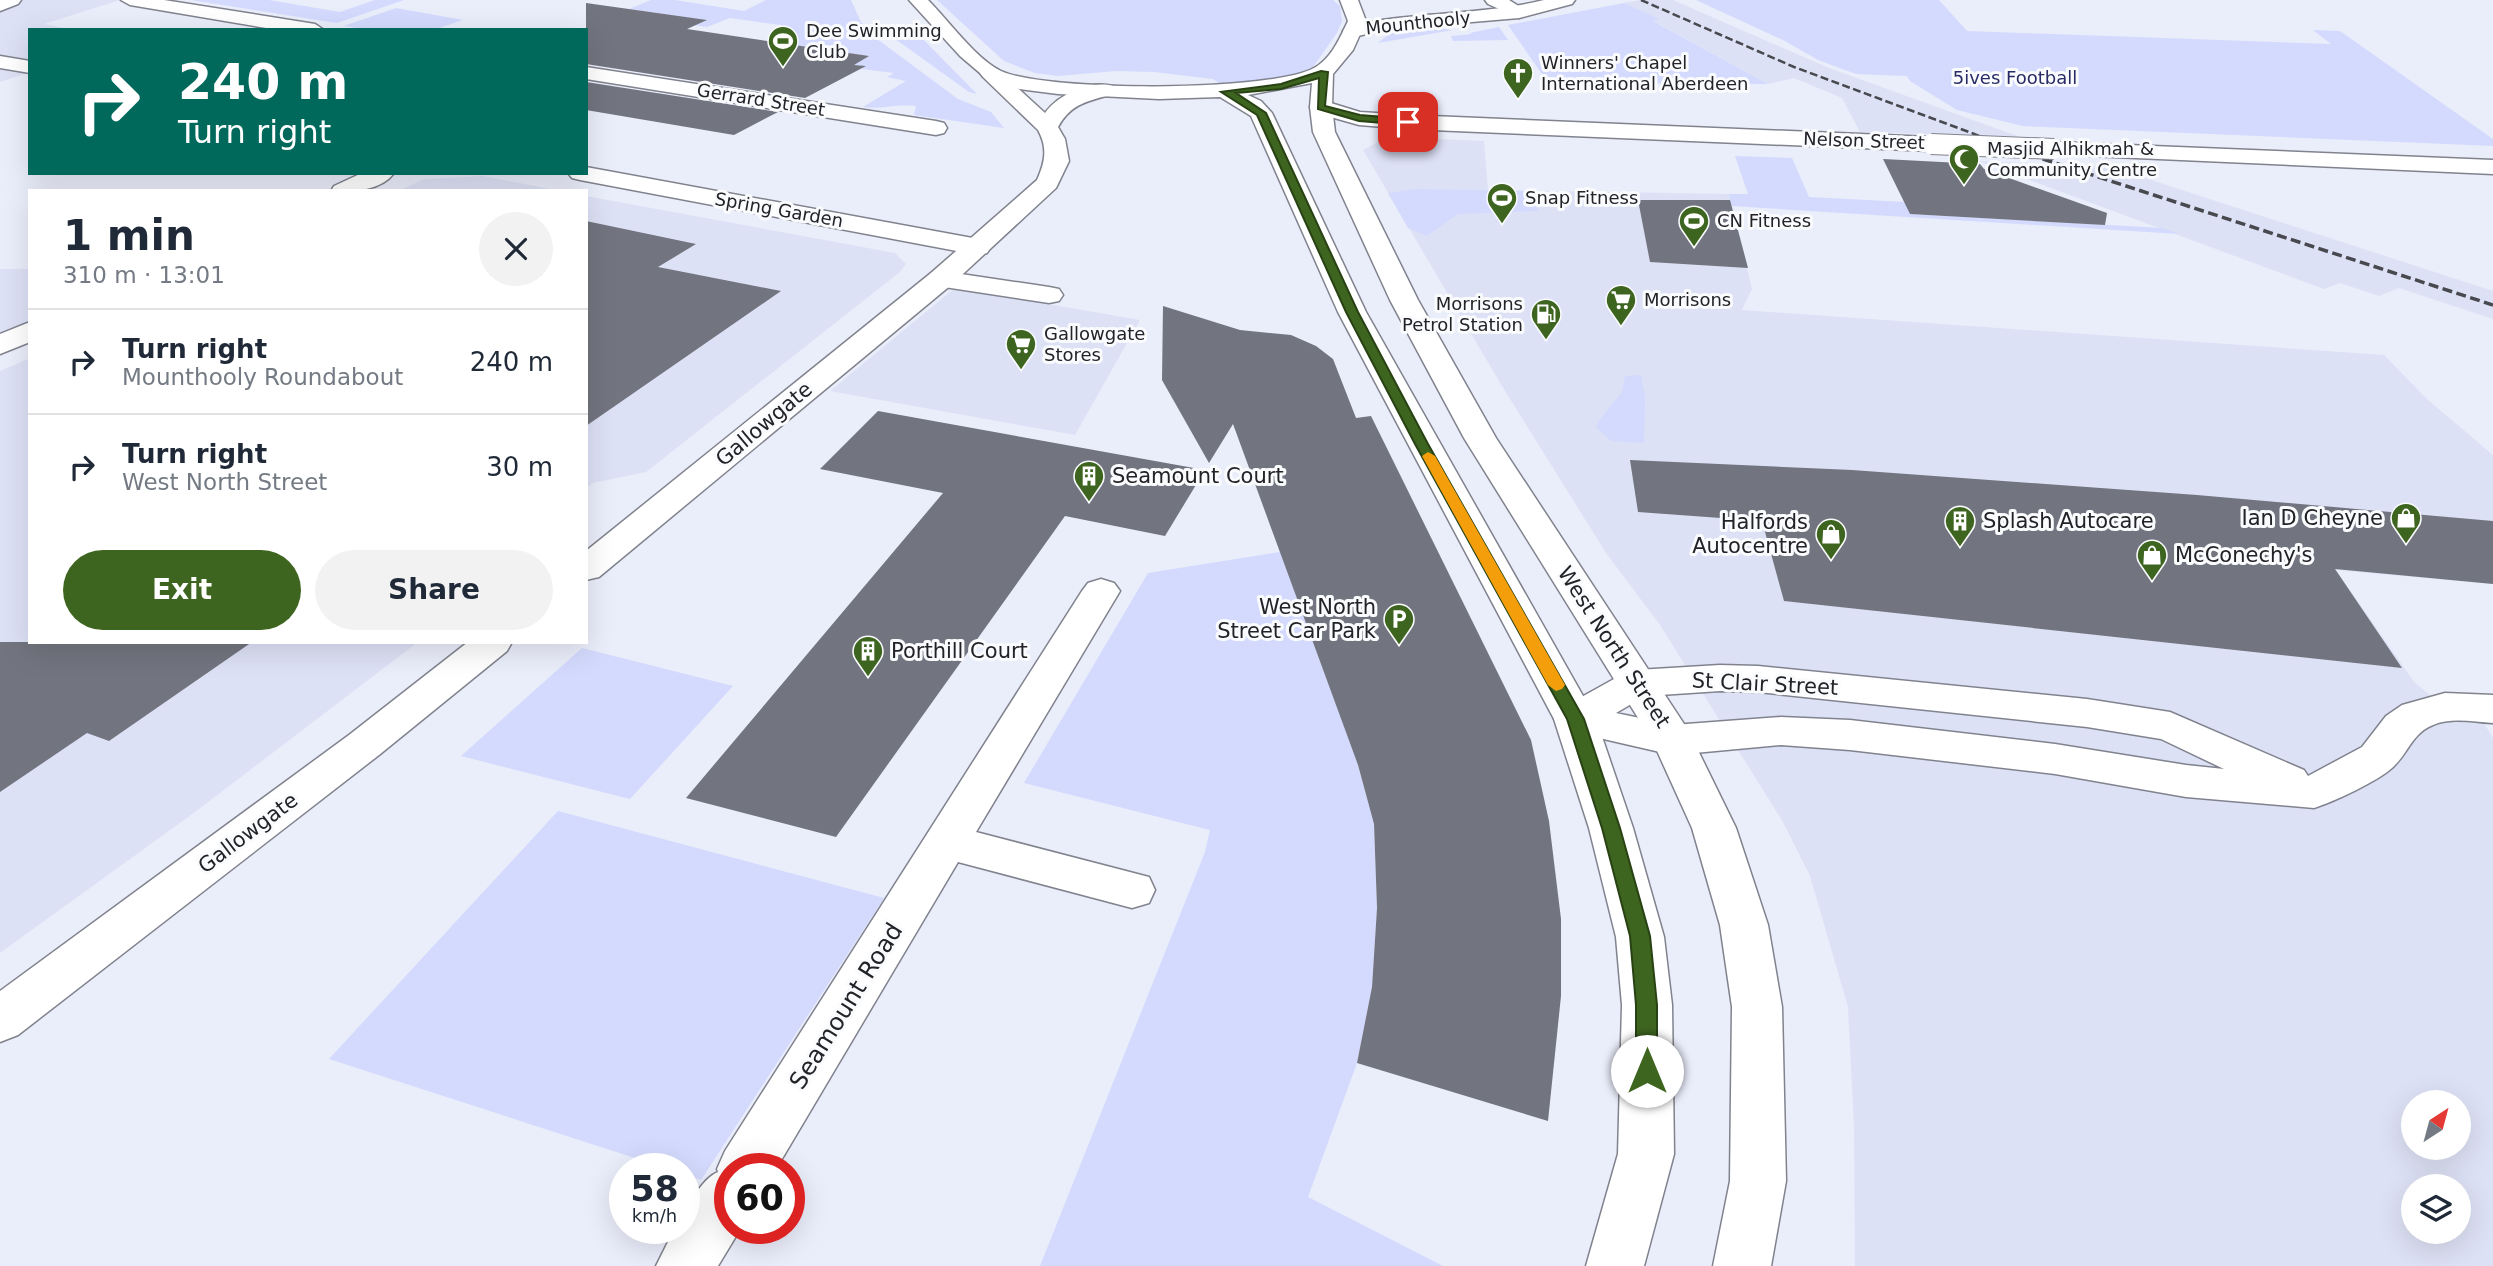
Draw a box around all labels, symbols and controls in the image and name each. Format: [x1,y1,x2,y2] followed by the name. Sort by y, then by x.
[1364,7,1472,38] street label: Mounthooly
[806,20,942,62] place label: Dee Swimming Club
[766,24,800,68] sports icon: Dee Swimming Club
[1541,52,1748,94] place label: Winners' Chapel International Aberdeen
[178,54,348,111] text: 240 m
[63,56,154,147] icon: right
[1501,56,1535,100] church icon: Winners' Chapel International Aberdeen
[1953,67,2077,88] park label: 5ives Football
[695,79,827,120] street label: Gerrard Street
[1378,92,1438,152] pin
[1389,103,1427,141] icon: arrive
[178,113,331,151] text: Turn right
[1803,128,1925,153] street label: Nelson Street
[1987,138,2157,180] place label: Masjid Alhikmah & Community Centre
[1947,142,1981,186] mosque icon: Masjid Alhikmah & Community Centre
[1485,181,1519,225] sports icon: Snap Fitness
[1525,187,1638,208] place label: Snap Fitness
[713,188,845,231] street label: Spring Garden
[1677,204,1711,248] sports icon: CN Fitness
[1717,210,1811,231] place label: CN Fitness
[63,211,195,260] text: 1 min
[479,212,553,286] button: close
[63,262,225,288] text: 310 m · 13:01
[1604,283,1638,327] supermarket icon: Morrisons
[1644,289,1731,310] place label: Morrisons
[1402,293,1523,335] place label: Morrisons Petrol Station
[1529,297,1563,341] fuel station icon: Morrisons Petrol Station
[1044,323,1145,365] place label: Gallowgate Stores
[1004,327,1038,371] supermarket icon: Gallowgate Stores
[122,334,267,364] text: Turn right
[63,343,101,381] icon: right
[470,347,553,377] text: 240 m
[122,364,403,390] text: Mounthooly Roundabout
[711,377,817,471] street label: Gallowgate
[122,439,267,469] text: Turn right
[63,448,101,486] icon: right
[486,452,553,482] text: 30 m
[1072,459,1106,503] building icon: Seamount Court
[1112,464,1284,488] place label: Seamount Court
[122,469,327,495] text: West North Street
[2389,501,2423,545] shop icon: Ian D Cheyne
[1943,504,1977,548] building icon: Splash Autocare
[2242,506,2383,530] place label: Ian D Cheyne
[1983,509,2154,533] place label: Splash Autocare
[1692,510,1808,558] place label: Halfords Autocentre
[1814,517,1848,561] shop icon: Halfords Autocentre
[2135,538,2169,582] shop icon: McConechy's
[2175,543,2312,567] place label: McConechy's
[63,550,301,630] button: Exit
[315,550,553,630] button: Share
[1553,562,1675,732] street label: West North Street
[1217,595,1377,643] place label: West North Street Car Park
[1382,602,1416,646] parking icon: West North Street Car Park
[851,634,885,678] building icon: Porthill Court
[891,639,1028,663] place label: Porthill Court
[1691,668,1839,700] street label: St Clair Street
[194,788,302,878] street label: Gallowgate
[784,918,908,1094] street label: Seamount Road
[1610,1034,1684,1108] position arrow
[2401,1090,2471,1160] north arrow
[2401,1090,2471,1244] map controls
[714,1153,805,1244] speed limit sign: 60
[630,1169,679,1209] text: 58
[2401,1174,2471,1244] button: layers
[632,1205,677,1226] text: km/h

